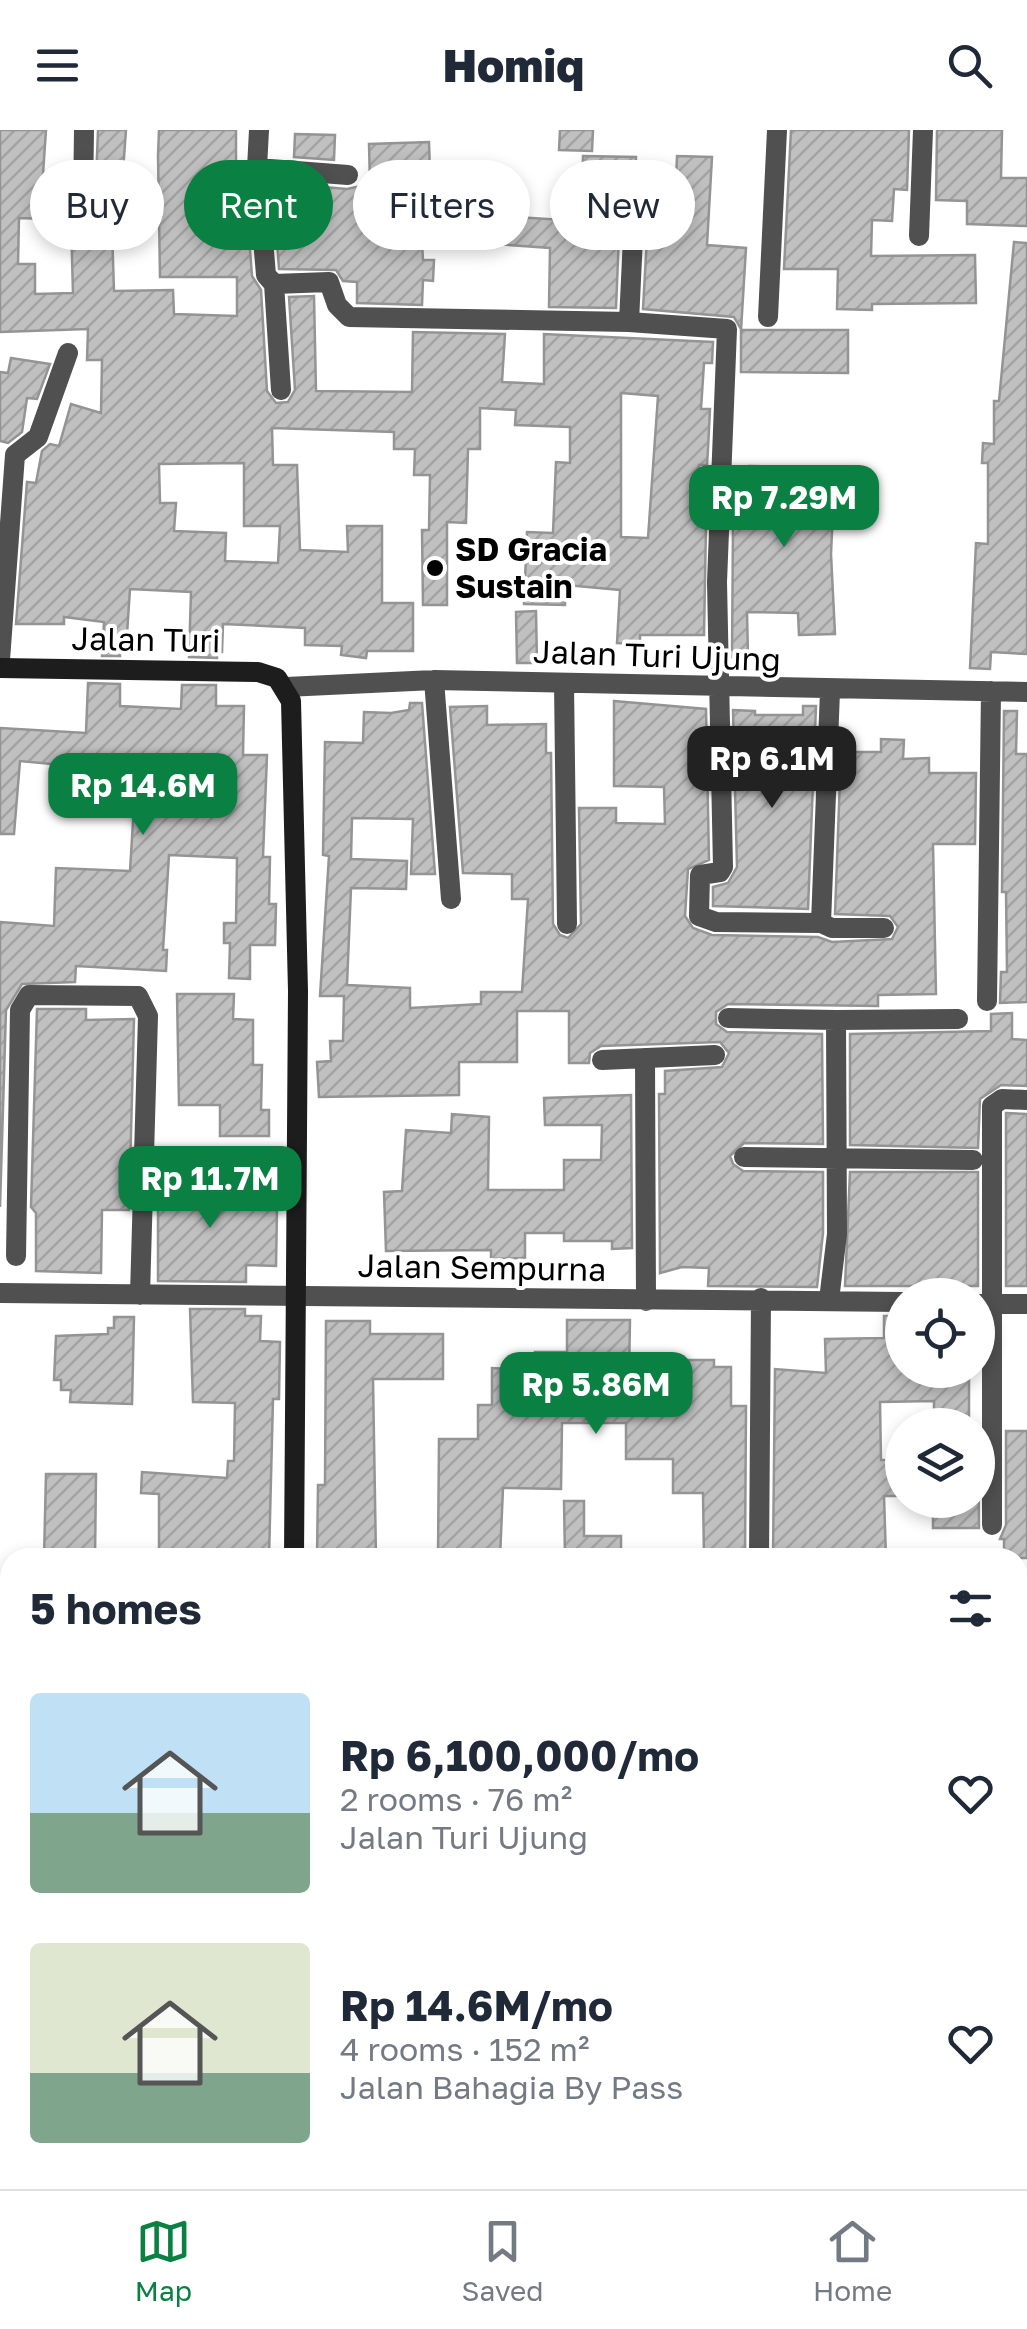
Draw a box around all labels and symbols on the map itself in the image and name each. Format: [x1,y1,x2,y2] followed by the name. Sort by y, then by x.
[681,465,887,550] pin: Rp 7.29M
[455,530,607,605] place label: SD Gracia Sustain
[424,557,446,579] marker: SD Gracia Sustain
[71,619,221,659] street label: Jalan Turi
[533,632,782,678] street label: Jalan Turi Ujung
[680,726,864,811] pin: Rp 6.1M
[40,753,246,838] pin: Rp 14.6M
[107,1146,313,1231] pin: Rp 11.7M
[357,1246,607,1288] street label: Jalan Sempurna
[493,1352,699,1437] pin: Rp 5.86M

